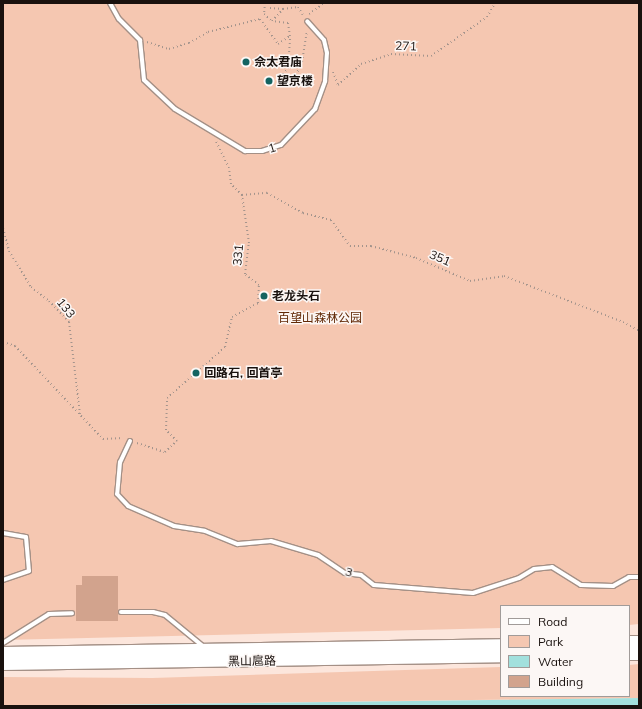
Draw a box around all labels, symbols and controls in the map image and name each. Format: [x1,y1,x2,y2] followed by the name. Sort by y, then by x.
[395,38,417,54] street label: 271
[254,55,302,69] place label: 佘太君庙
[241,57,251,67] marker: 佘太君庙
[277,74,313,88] place label: 望京楼
[264,76,274,86] marker: 望京楼
[266,140,278,156] street label: 1
[230,244,246,266] street label: 331
[427,247,453,269] street label: 351
[272,289,320,303] place label: 老龙头石
[259,291,269,301] marker: 老龙头石
[54,295,78,321] street label: 133
[278,311,362,325] park label: 百望山森林公园
[204,366,282,380] place label: 回路石, 回首亭
[191,368,201,378] marker: 回路石, 回首亭
[344,564,354,580] street label: 3
[500,605,630,697] legend
[538,614,567,629] text: Road
[538,634,563,649] text: Park
[228,653,276,669] street label: 黑山扈路
[538,654,573,669] text: Water
[538,674,583,689] text: Building

